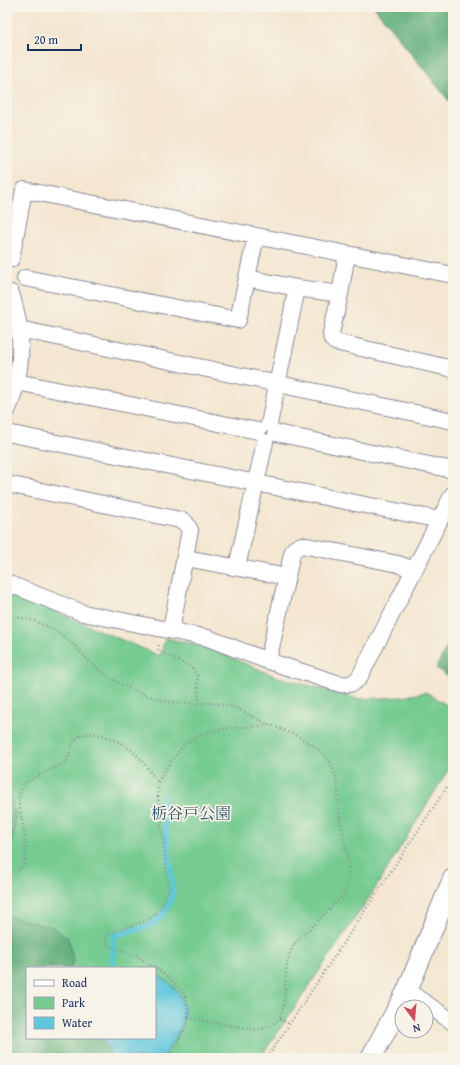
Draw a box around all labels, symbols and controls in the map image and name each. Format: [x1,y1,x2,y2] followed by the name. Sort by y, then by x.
[28,26,81,52] scale bar
[34,31,58,48] text: 20 m
[151,801,231,825] park label: 栃谷戸公園
[26,967,156,1039] legend
[62,974,88,991] text: Road
[62,994,86,1011] text: Park
[394,999,434,1039] north arrow
[62,1014,92,1031] text: Water
[410,1020,422,1037] text: N

